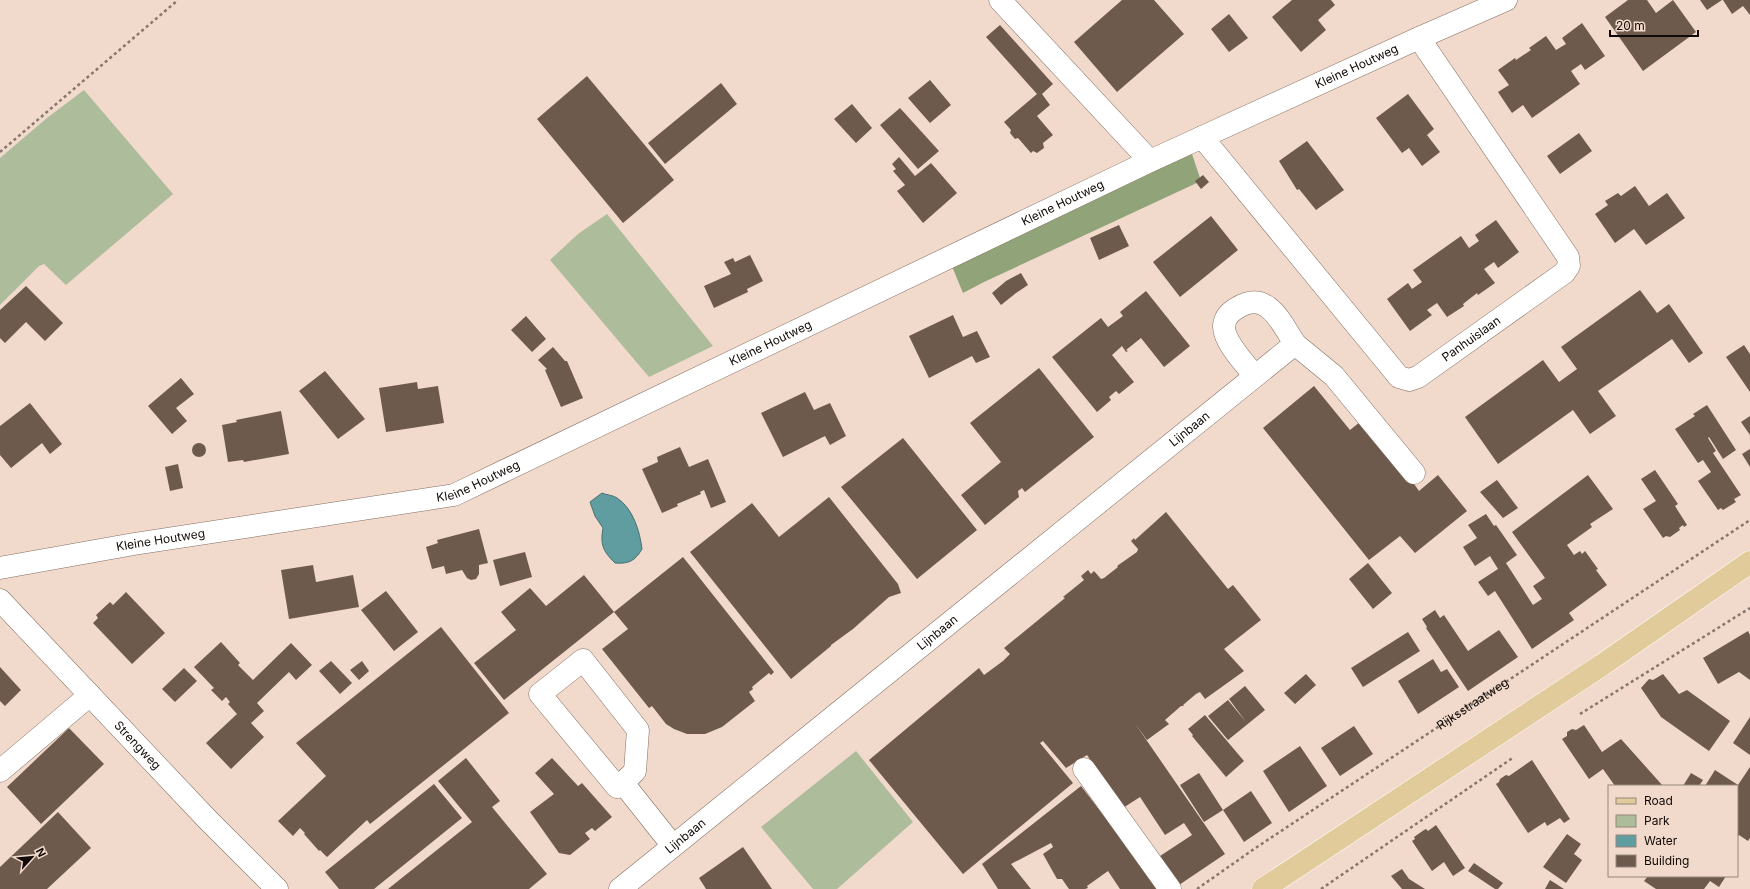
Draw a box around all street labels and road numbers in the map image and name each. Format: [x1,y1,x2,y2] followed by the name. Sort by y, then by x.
[1312,41,1400,92] street label: Kleine Houtweg
[1019,176,1106,229] street label: Kleine Houtweg
[1439,313,1503,365] street label: Panhuislaan
[727,316,814,369] street label: Kleine Houtweg
[1166,408,1213,450] street label: Lijnbaan
[435,457,522,505] street label: Kleine Houtweg
[115,525,206,554] street label: Kleine Houtweg
[914,611,960,653] street label: Lijnbaan
[1434,674,1511,733] street label: Rijksstraatweg
[111,718,164,772] street label: Strengweg
[662,815,708,857] street label: Lijnbaan

